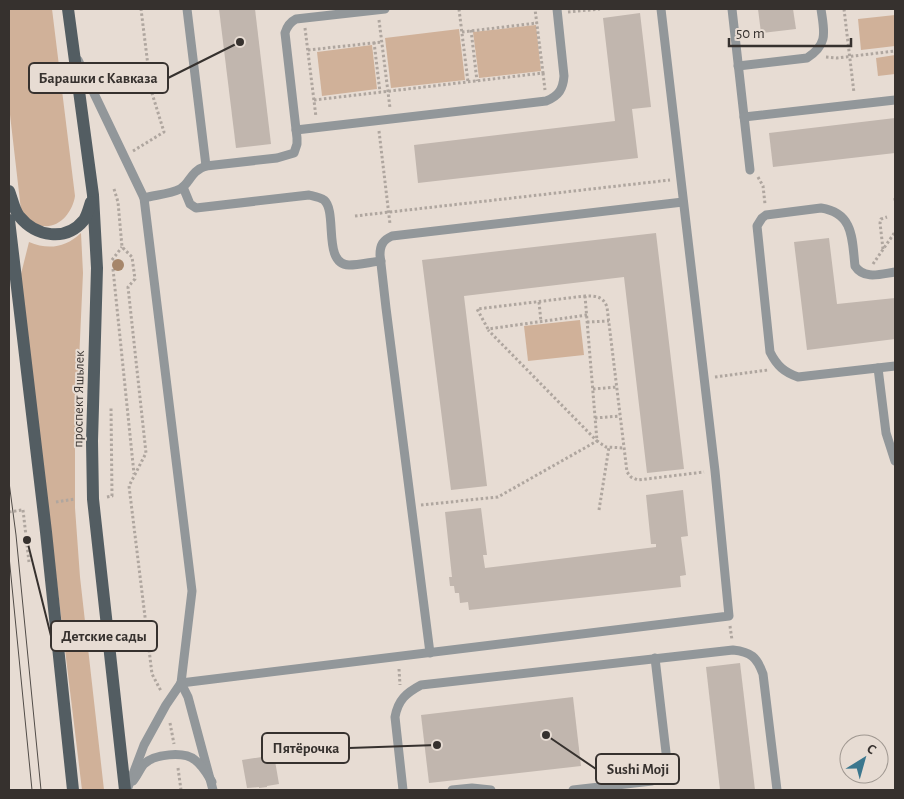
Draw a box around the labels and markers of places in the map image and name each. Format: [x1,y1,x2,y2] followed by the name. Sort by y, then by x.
[29,63,168,93] callout: Барашки с Кавказа
[51,621,157,651] callout: Детские сады
[262,733,349,763] callout: Пятёрочка
[596,754,679,784] callout: Sushi Moji

